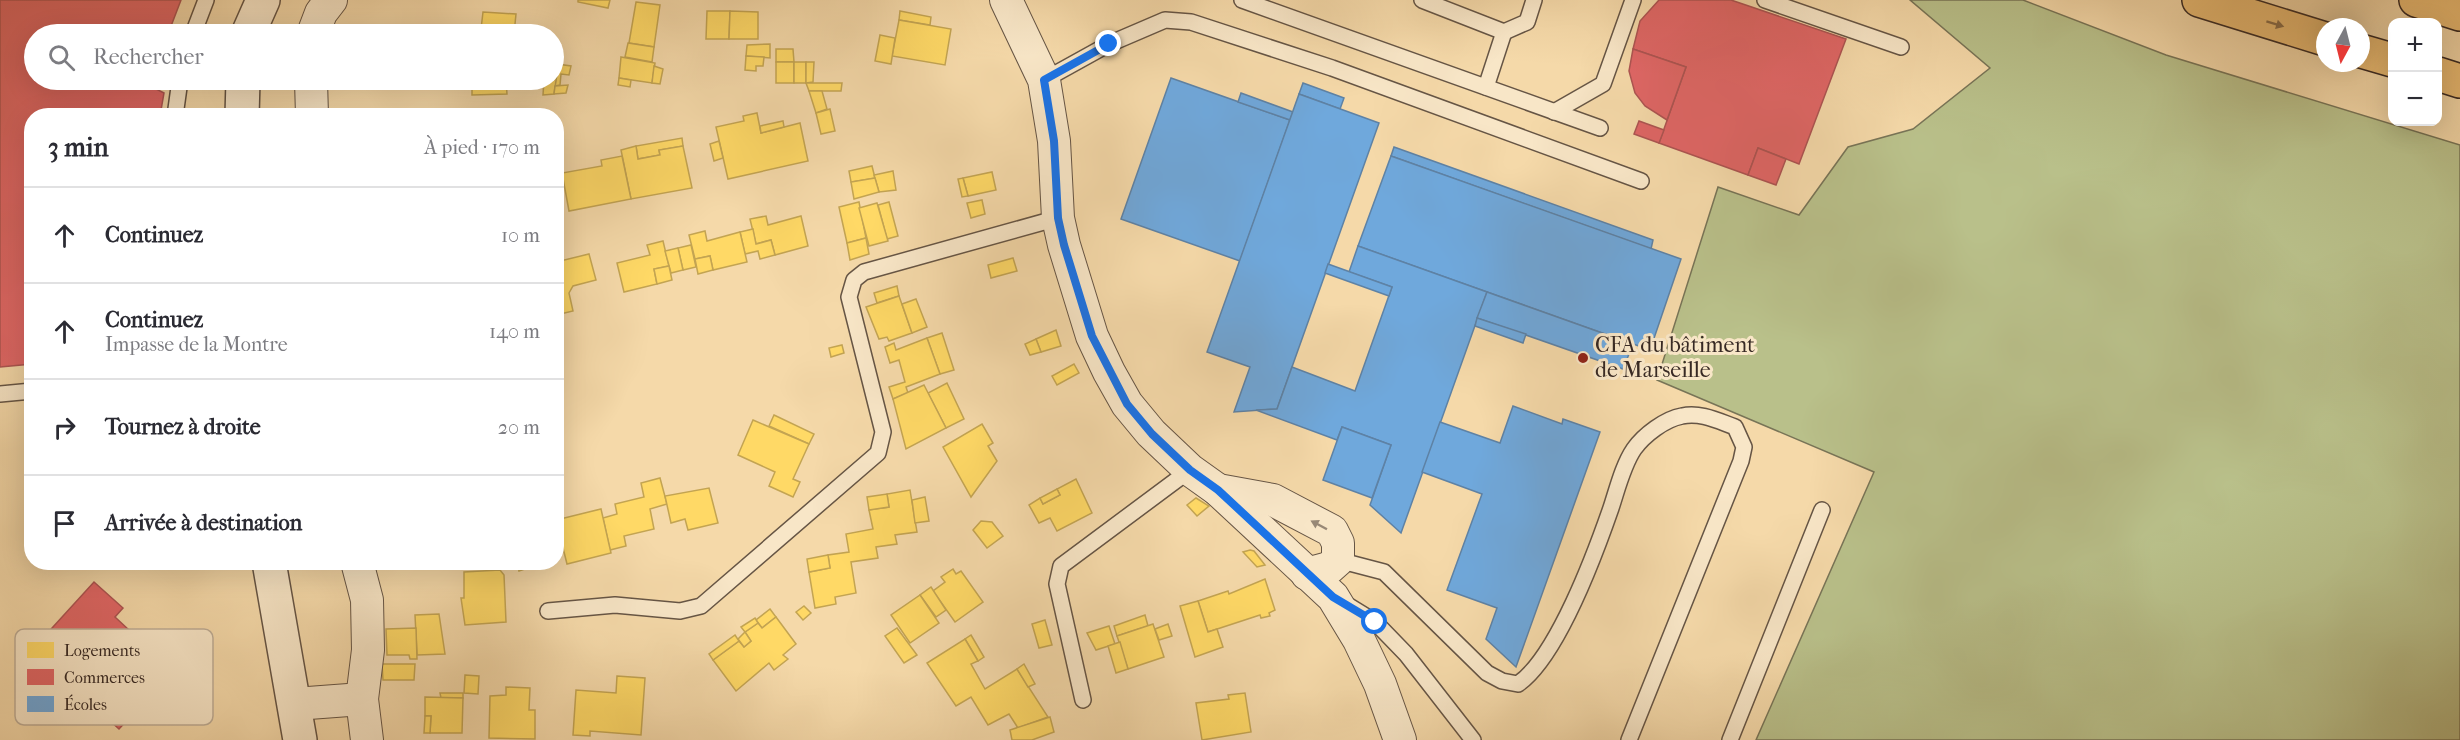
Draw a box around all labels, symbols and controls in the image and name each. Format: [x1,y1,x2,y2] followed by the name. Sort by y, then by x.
[2316,18,2370,72] north arrow
[2388,18,2442,126] map controls
[2388,18,2442,72] button: +
[2266,20,2284,29] one-way arrow
[24,24,564,90] search box
[1095,30,1121,56] route end
[45,41,78,74] icon: search
[93,44,204,70] text: Rechercher
[2388,72,2442,126] button: −
[48,132,109,163] text: 3 min
[424,136,540,159] text: À pied · 170 m
[48,219,81,252] icon: ahead
[105,222,203,248] text: Continuez
[501,224,540,247] text: 10 m
[105,307,203,333] text: Continuez
[48,315,81,348] icon: ahead
[489,320,540,343] text: 140 m
[1595,332,1755,383] place label: CFA du bâtiment de Marseille
[105,333,288,356] text: Impasse de la Montre
[1576,351,1590,365] marker: CFA du bâtiment de Marseille
[48,411,81,444] icon: right
[105,414,261,440] text: Tournez à droite
[498,416,540,439] text: 20 m
[48,507,81,540] icon: arrive
[105,510,302,536] text: Arrivée à destination
[1310,520,1327,530] one-way arrow
[1361,608,1387,634] route start
[15,629,213,725] legend
[64,641,140,660] text: Logements
[64,668,145,687] text: Commerces
[64,694,107,714] text: Écoles

